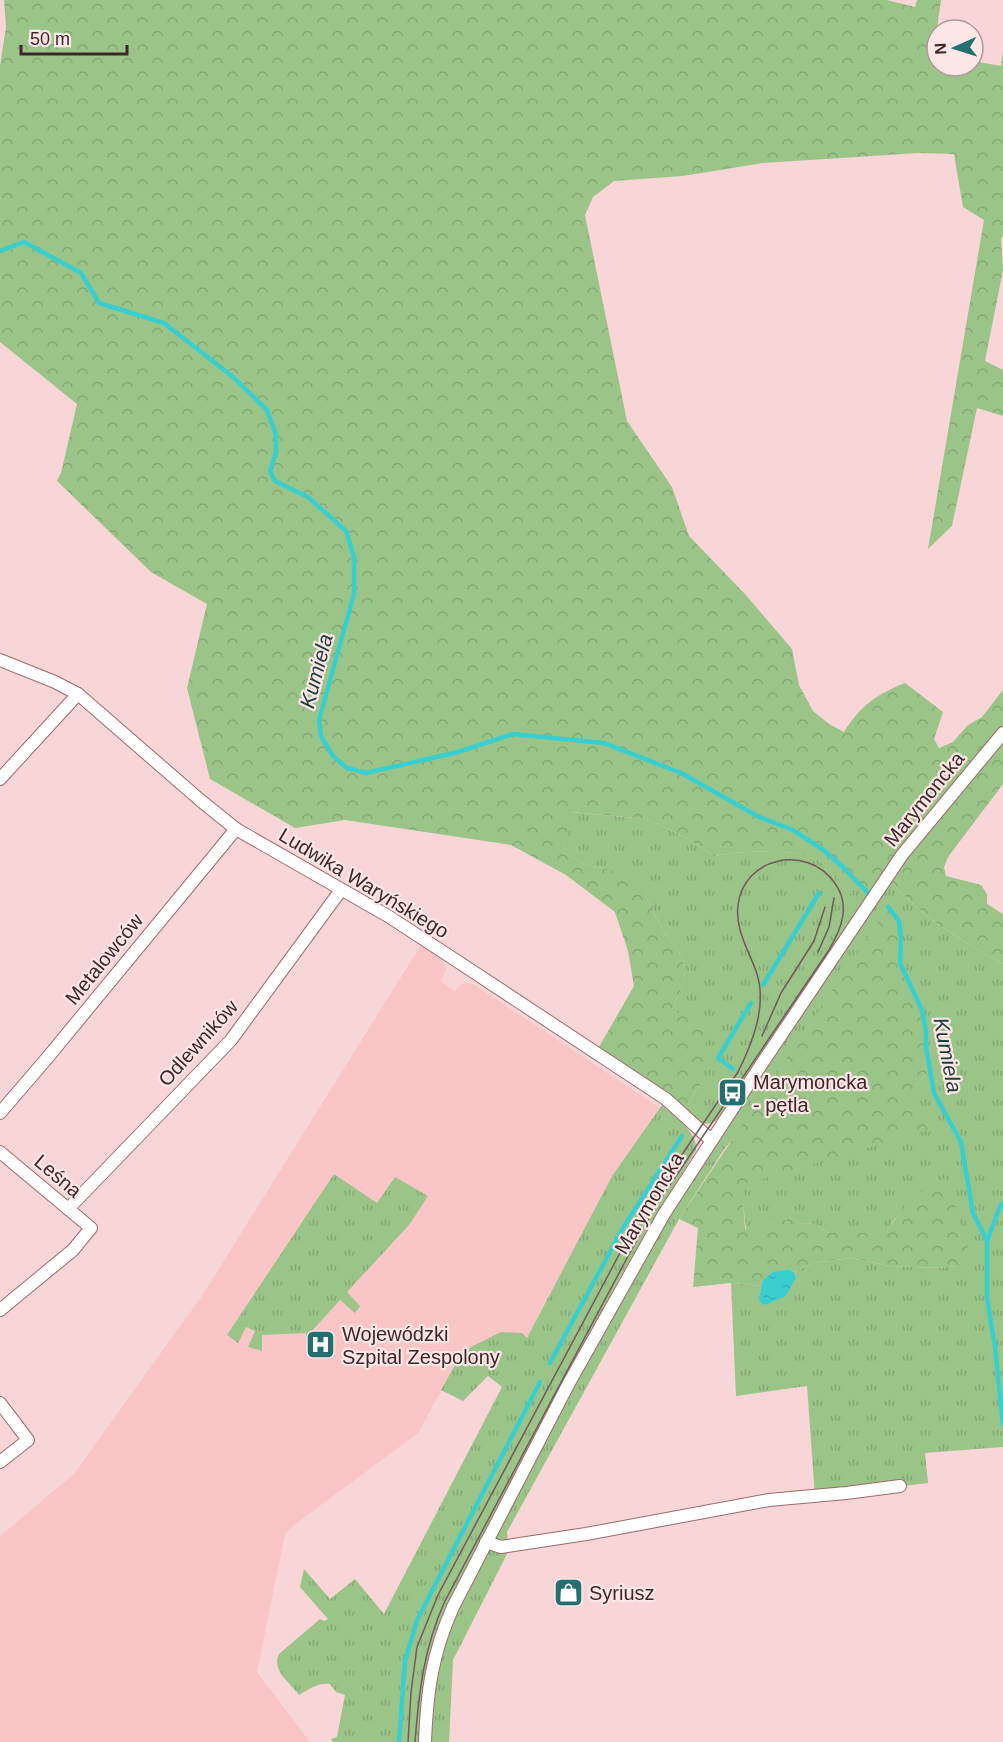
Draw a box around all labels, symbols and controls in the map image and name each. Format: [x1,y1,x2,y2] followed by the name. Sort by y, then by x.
[21,18,128,56] scale bar
[925,18,985,78] north arrow
[30,29,70,49] text: 50 m
[932,43,949,55] text: N
[295,631,337,711] water label: Kumiela
[879,747,969,850] street label: Marymoncka
[275,824,453,942] street label: Ludwika Waryńskiego
[61,909,148,1009] street label: Metalowców
[154,995,243,1090] street label: Odlewników
[929,1016,967,1094] water label: Kumiela
[753,1071,868,1116] place label: Marymoncka - pętla
[716,1077,748,1109] bus stop icon: Marymoncka - pętla
[610,1148,688,1258] street label: Marymoncka
[30,1150,87,1203] street label: Leśna
[342,1323,500,1368] place label: Wojewódzki Szpital Zespolony
[305,1329,337,1361] hospital icon: Wojewódzki Szpital Zespolony
[552,1577,584,1609] shop icon: Syriusz
[589,1582,655,1604] place label: Syriusz

